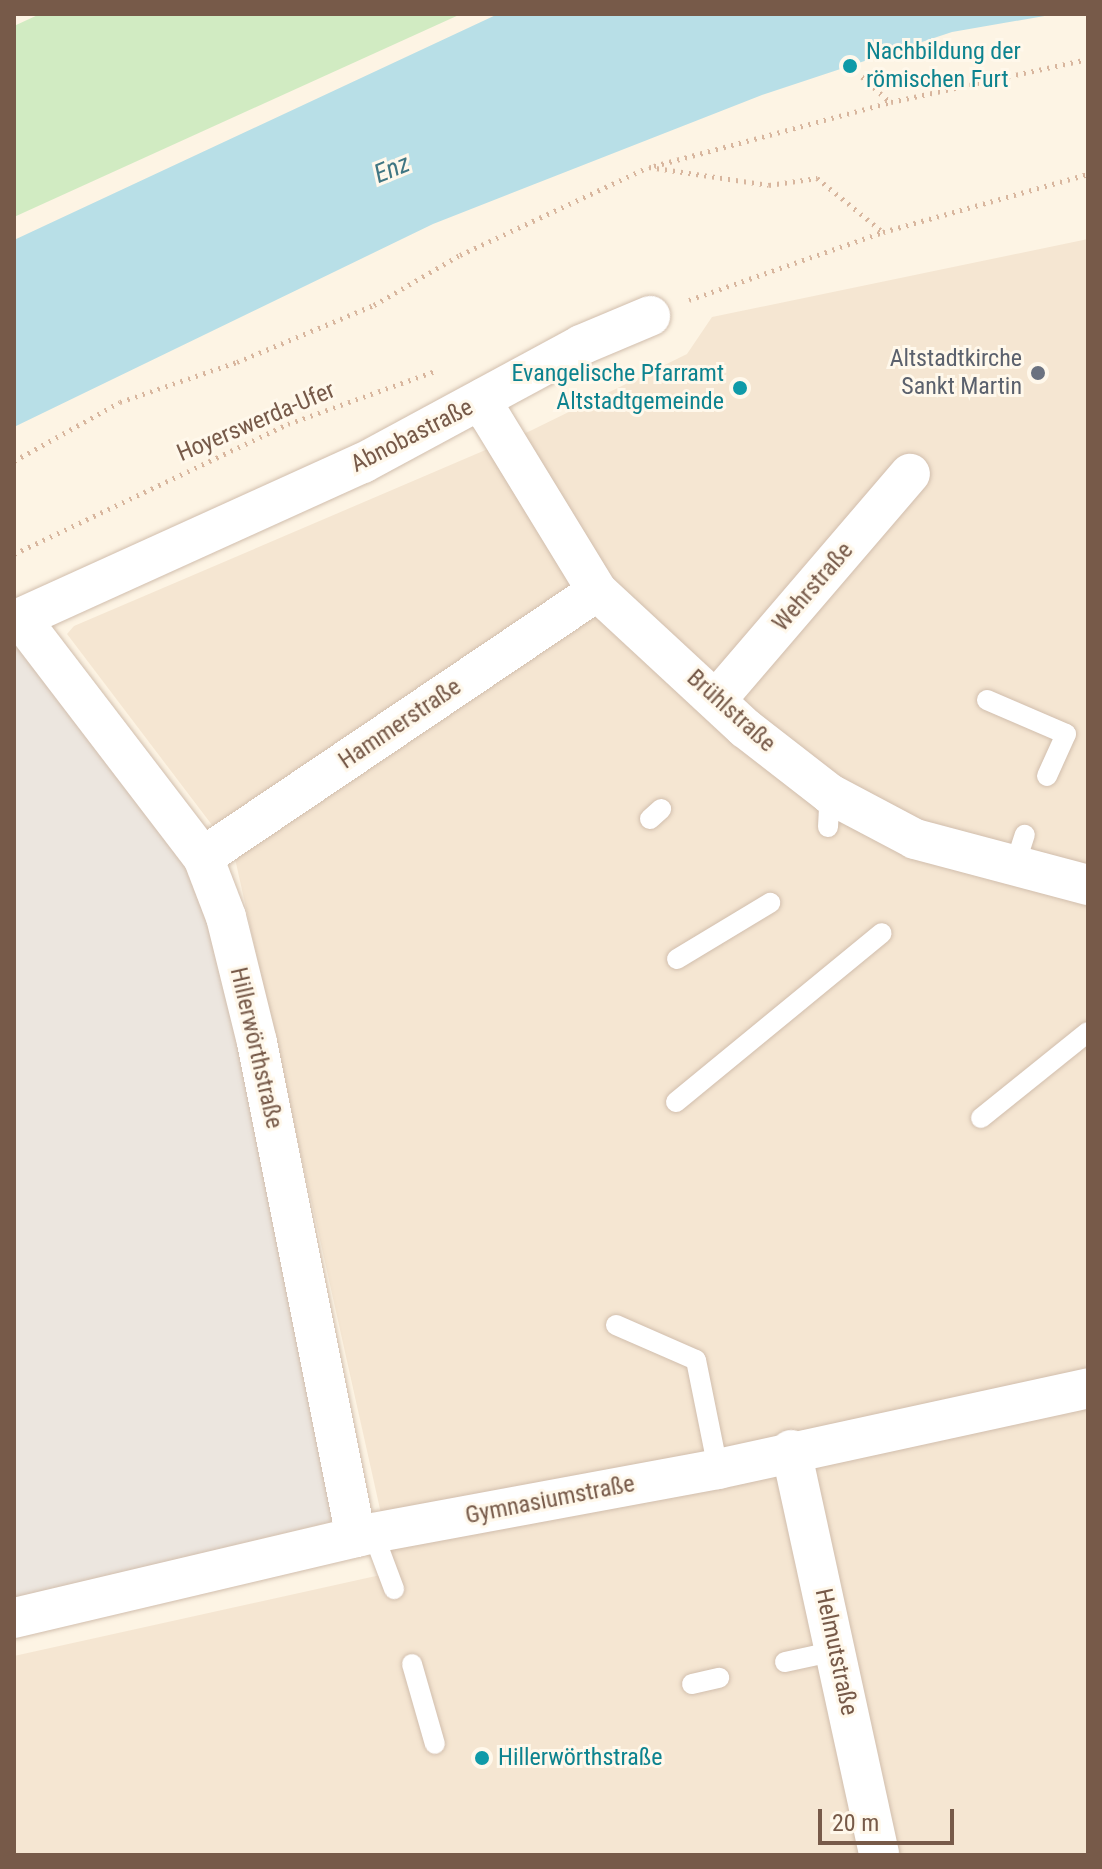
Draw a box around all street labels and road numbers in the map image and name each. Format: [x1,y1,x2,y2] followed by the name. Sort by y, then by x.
[173,376,339,468] street label: Hoyerswerda-Ufer
[346,393,478,479] street label: Abnobastraße
[767,537,859,637] street label: Wehrstraße
[681,664,781,758] street label: Brühlstraße
[333,673,467,775] street label: Hammerstraße
[223,965,289,1131] street label: Hillerwörthstraße
[463,1469,637,1531] street label: Gymnasiumstraße
[809,1586,863,1718] street label: Helmutstraße

